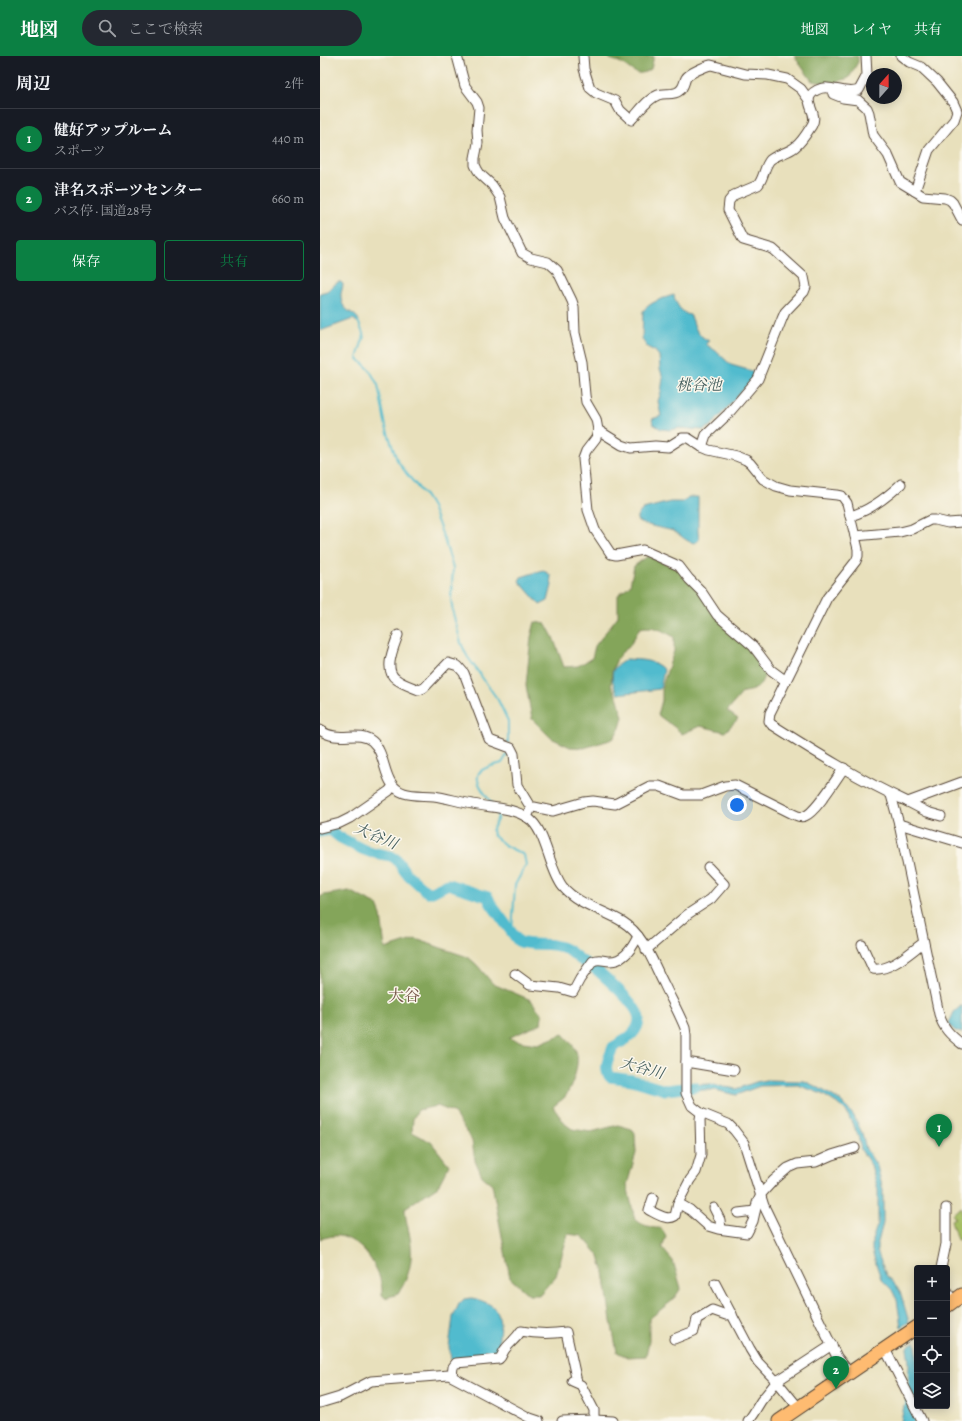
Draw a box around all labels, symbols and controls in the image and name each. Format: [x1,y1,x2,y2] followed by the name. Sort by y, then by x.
[82,10,362,46] search box
[20,17,58,43] text: 地図
[96,17,118,39] icon: search
[128,19,203,39] text: ここで検索
[801,20,829,39] text: 地図
[851,20,892,39] text: レイヤ
[914,20,942,39] text: 共有
[866,68,902,104] north arrow
[16,72,50,95] text: 周辺
[285,75,304,92] text: 2件
[54,120,172,140] text: 健好アップルーム
[27,130,31,147] text: 1
[272,130,304,147] text: 440 m
[54,142,105,159] text: スポーツ
[54,180,203,200] text: 津名スポーツセンター
[26,190,32,207] text: 2
[272,190,304,207] text: 660 m
[54,202,152,219] text: バス停 · 国道28号
[16,240,156,281] button: 保存
[164,240,304,281] button: 共有
[676,375,723,395] water label: 桃谷池
[727,795,747,815] your location
[351,818,402,855] water label: 大谷川
[388,985,420,1007] district label: 大谷
[618,1053,668,1084] water label: 大谷川
[926,1114,952,1147] pin: 1
[914,1265,950,1409] map controls
[914,1265,950,1301] button: +
[914,1301,950,1337] button: −
[914,1337,950,1373] button: locate
[823,1356,849,1389] pin: 2
[914,1373,950,1409] button: layers

